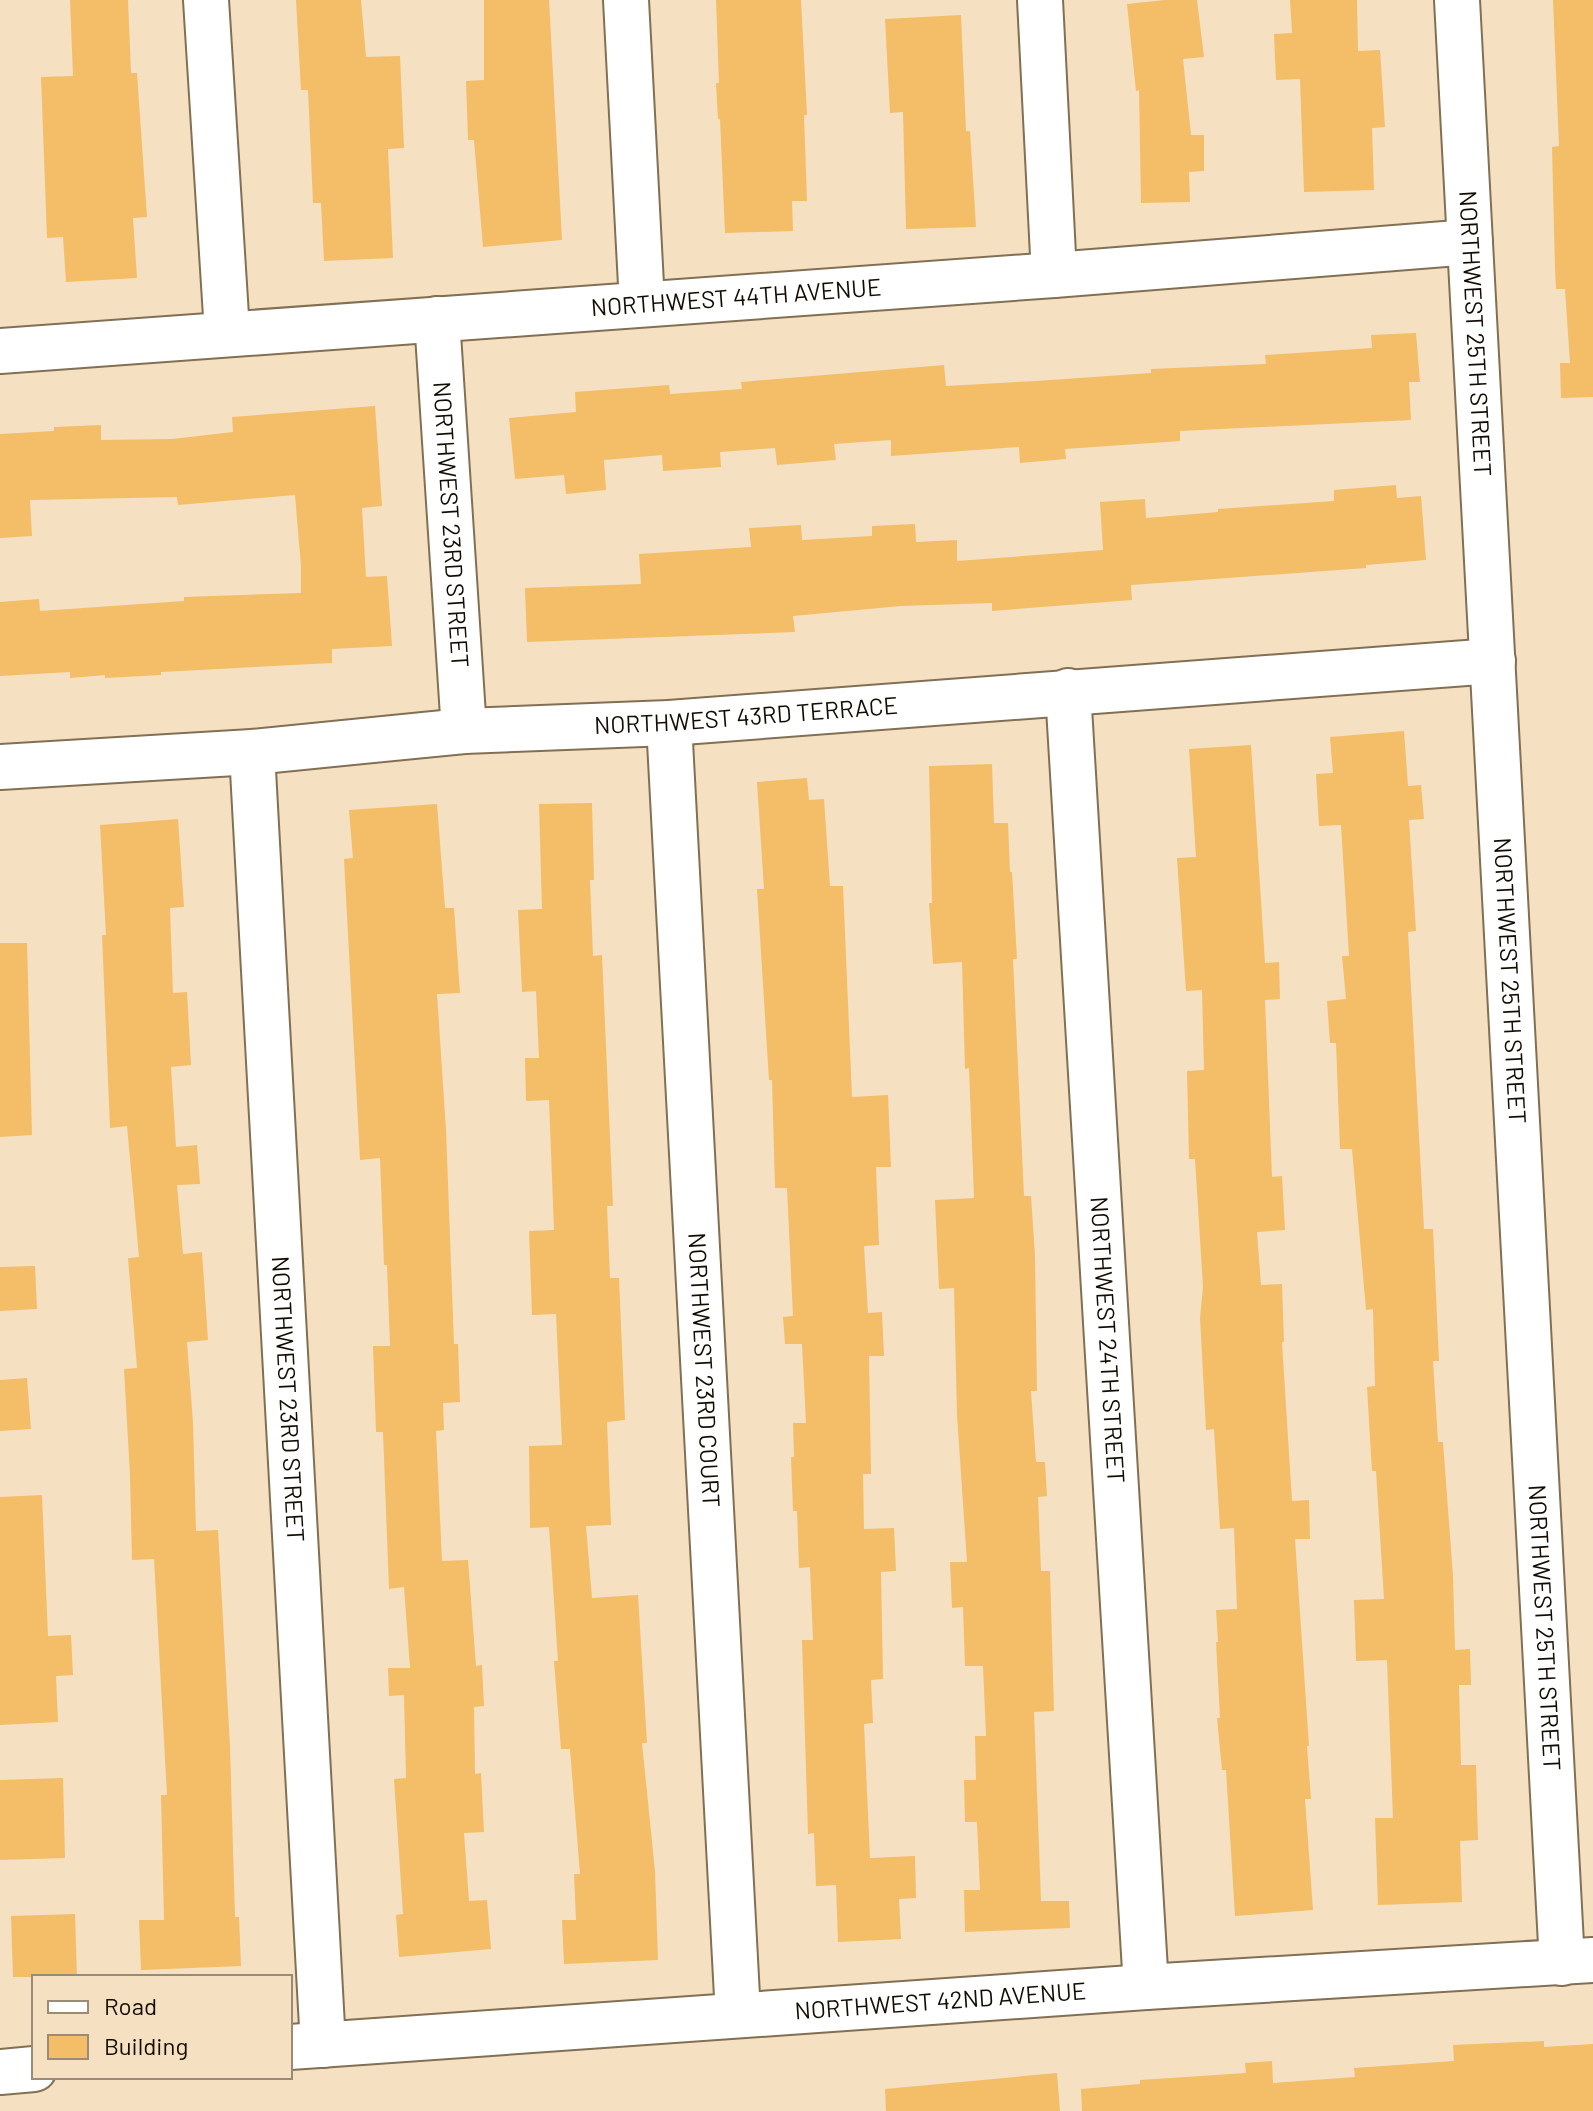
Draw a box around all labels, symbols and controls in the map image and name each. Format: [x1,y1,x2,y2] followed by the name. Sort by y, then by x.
[1454,190,1498,477] street label: NORTHWEST 25TH STREET
[590,271,882,321] street label: NORTHWEST 44TH AVENUE
[428,381,476,668] street label: NORTHWEST 23RD STREET
[594,690,899,739] street label: NORTHWEST 43RD TERRACE
[1489,837,1533,1124] street label: NORTHWEST 25TH STREET
[1085,1195,1132,1484] street label: NORTHWEST 24TH STREET
[683,1232,727,1508] street label: NORTHWEST 23RD COURT
[267,1255,311,1543] street label: NORTHWEST 23RD STREET
[1523,1484,1568,1771] street label: NORTHWEST 25TH STREET
[32,1975,292,2079] legend
[794,1975,1087,2025] street label: NORTHWEST 42ND AVENUE
[104,1991,157,2020] text: Road
[104,2031,188,2060] text: Building

